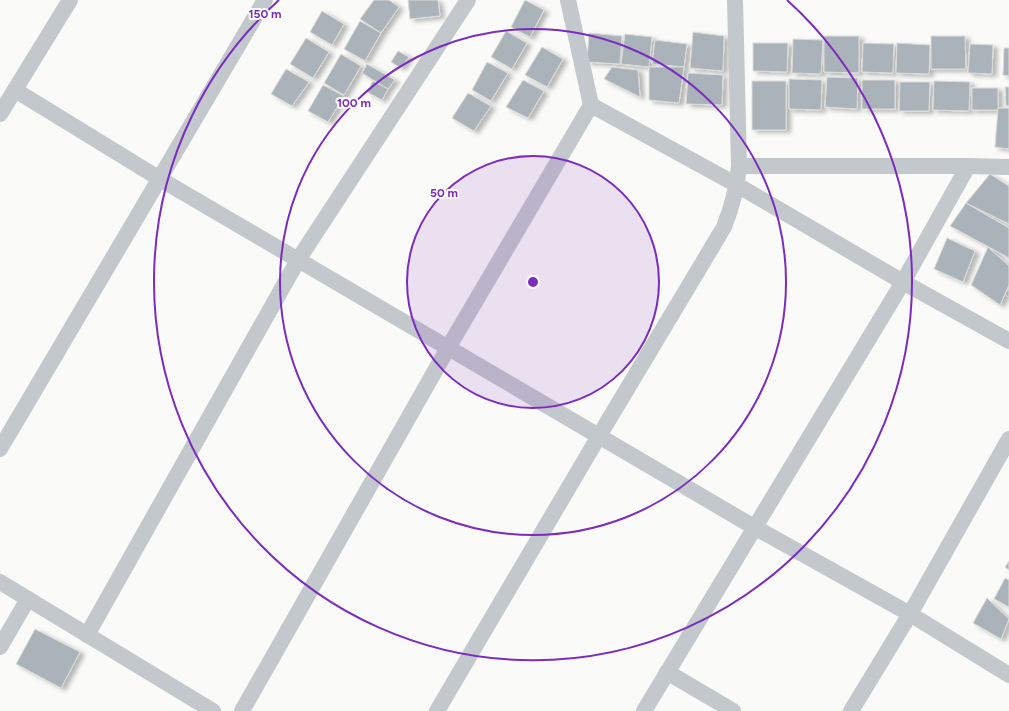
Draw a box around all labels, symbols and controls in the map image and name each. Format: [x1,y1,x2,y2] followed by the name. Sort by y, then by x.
[248,7,282,21] text: 150 m
[337,96,371,110] text: 100 m
[430,186,458,200] text: 50 m
[526,275,540,289] centre of rings

